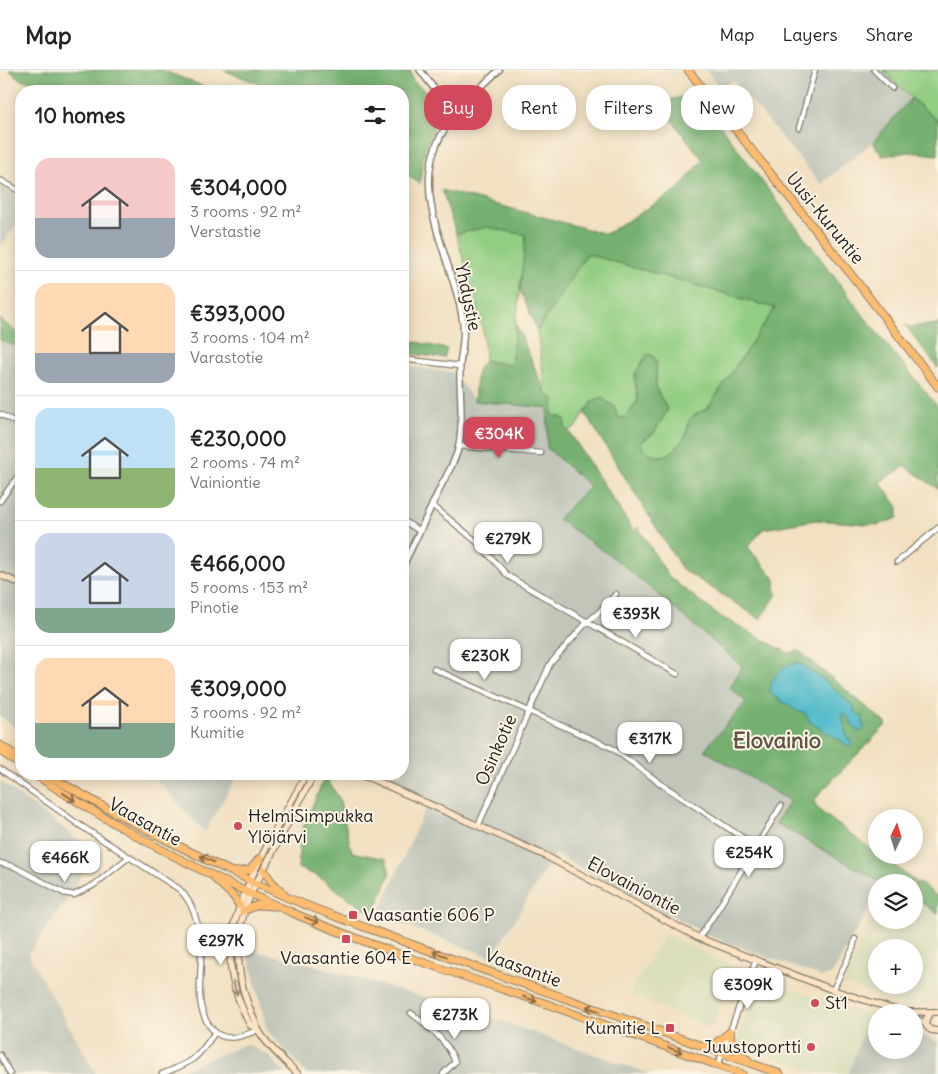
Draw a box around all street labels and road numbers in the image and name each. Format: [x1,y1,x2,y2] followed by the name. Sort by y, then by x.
[781,167,870,268] street label: Uusi-Kuruntie
[450,261,487,333] street label: Yhdystie
[470,711,521,789] street label: Osinkotie
[105,792,186,851] street label: Vaasantie
[584,851,685,920] street label: Elovainiontie
[482,943,564,992] street label: Vaasantie

